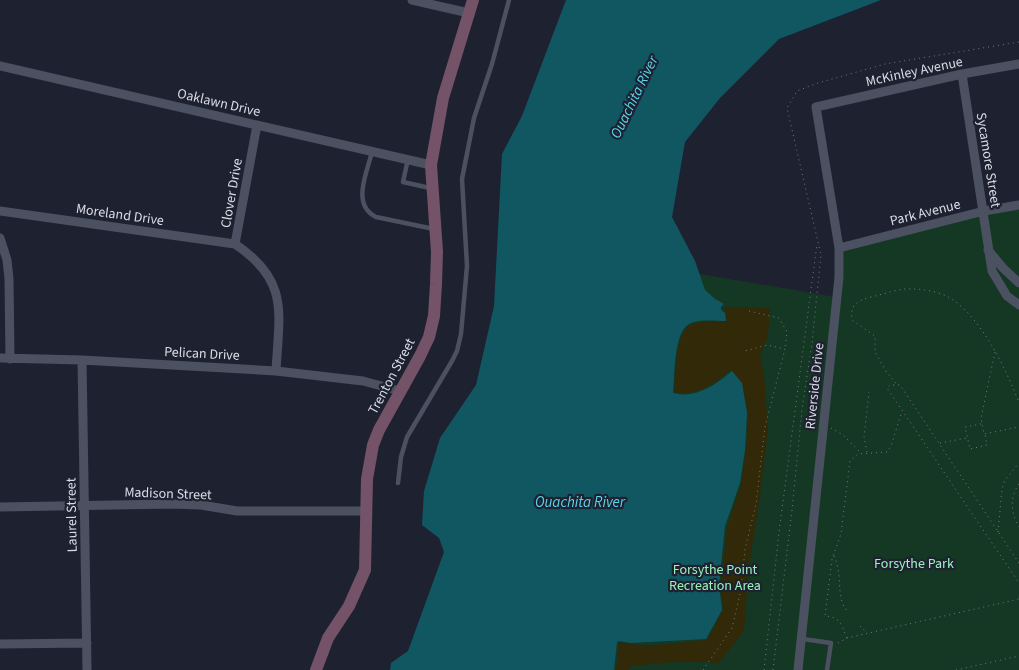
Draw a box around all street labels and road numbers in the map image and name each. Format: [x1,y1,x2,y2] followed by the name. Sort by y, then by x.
[864,52,965,92] street label: McKinley Avenue
[175,84,262,122] street label: Oaklawn Drive
[971,111,1005,209] street label: Sycamore Street
[216,157,248,230] street label: Clover Drive
[888,195,963,231] street label: Park Avenue
[75,199,165,231] street label: Moreland Drive
[363,335,421,418] street label: Trenton Street
[164,342,240,366] street label: Pelican Drive
[801,342,829,430] street label: Riverside Drive
[61,477,83,552] street label: Laurel Street
[124,482,212,506] street label: Madison Street

